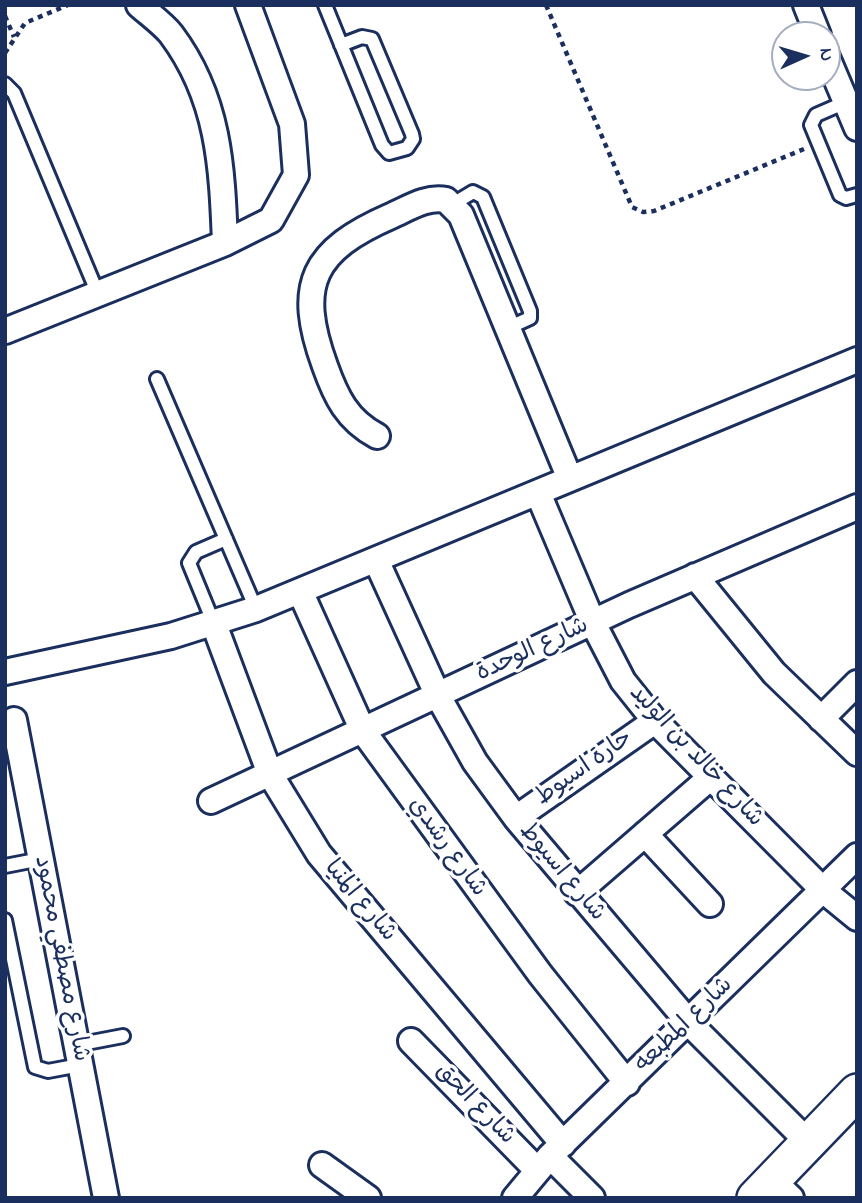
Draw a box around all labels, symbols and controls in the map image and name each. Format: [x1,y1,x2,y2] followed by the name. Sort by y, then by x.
[771,21,841,91] north arrow
[812,47,839,62] text: N
[472,612,594,690] street label: شارع الوحدة
[622,680,768,834] street label: شارع خالد بن الوليد
[531,725,639,813] street label: حارة اسيوط
[400,793,492,903] street label: شارع رشدي
[511,818,611,928] street label: شارع اسيوط
[26,854,94,1064] street label: شارع مصطفي محمود
[316,855,402,949] street label: شارع المنيا
[630,972,740,1080] street label: شارع المطبعه
[428,1058,520,1152] street label: شارع الحق

